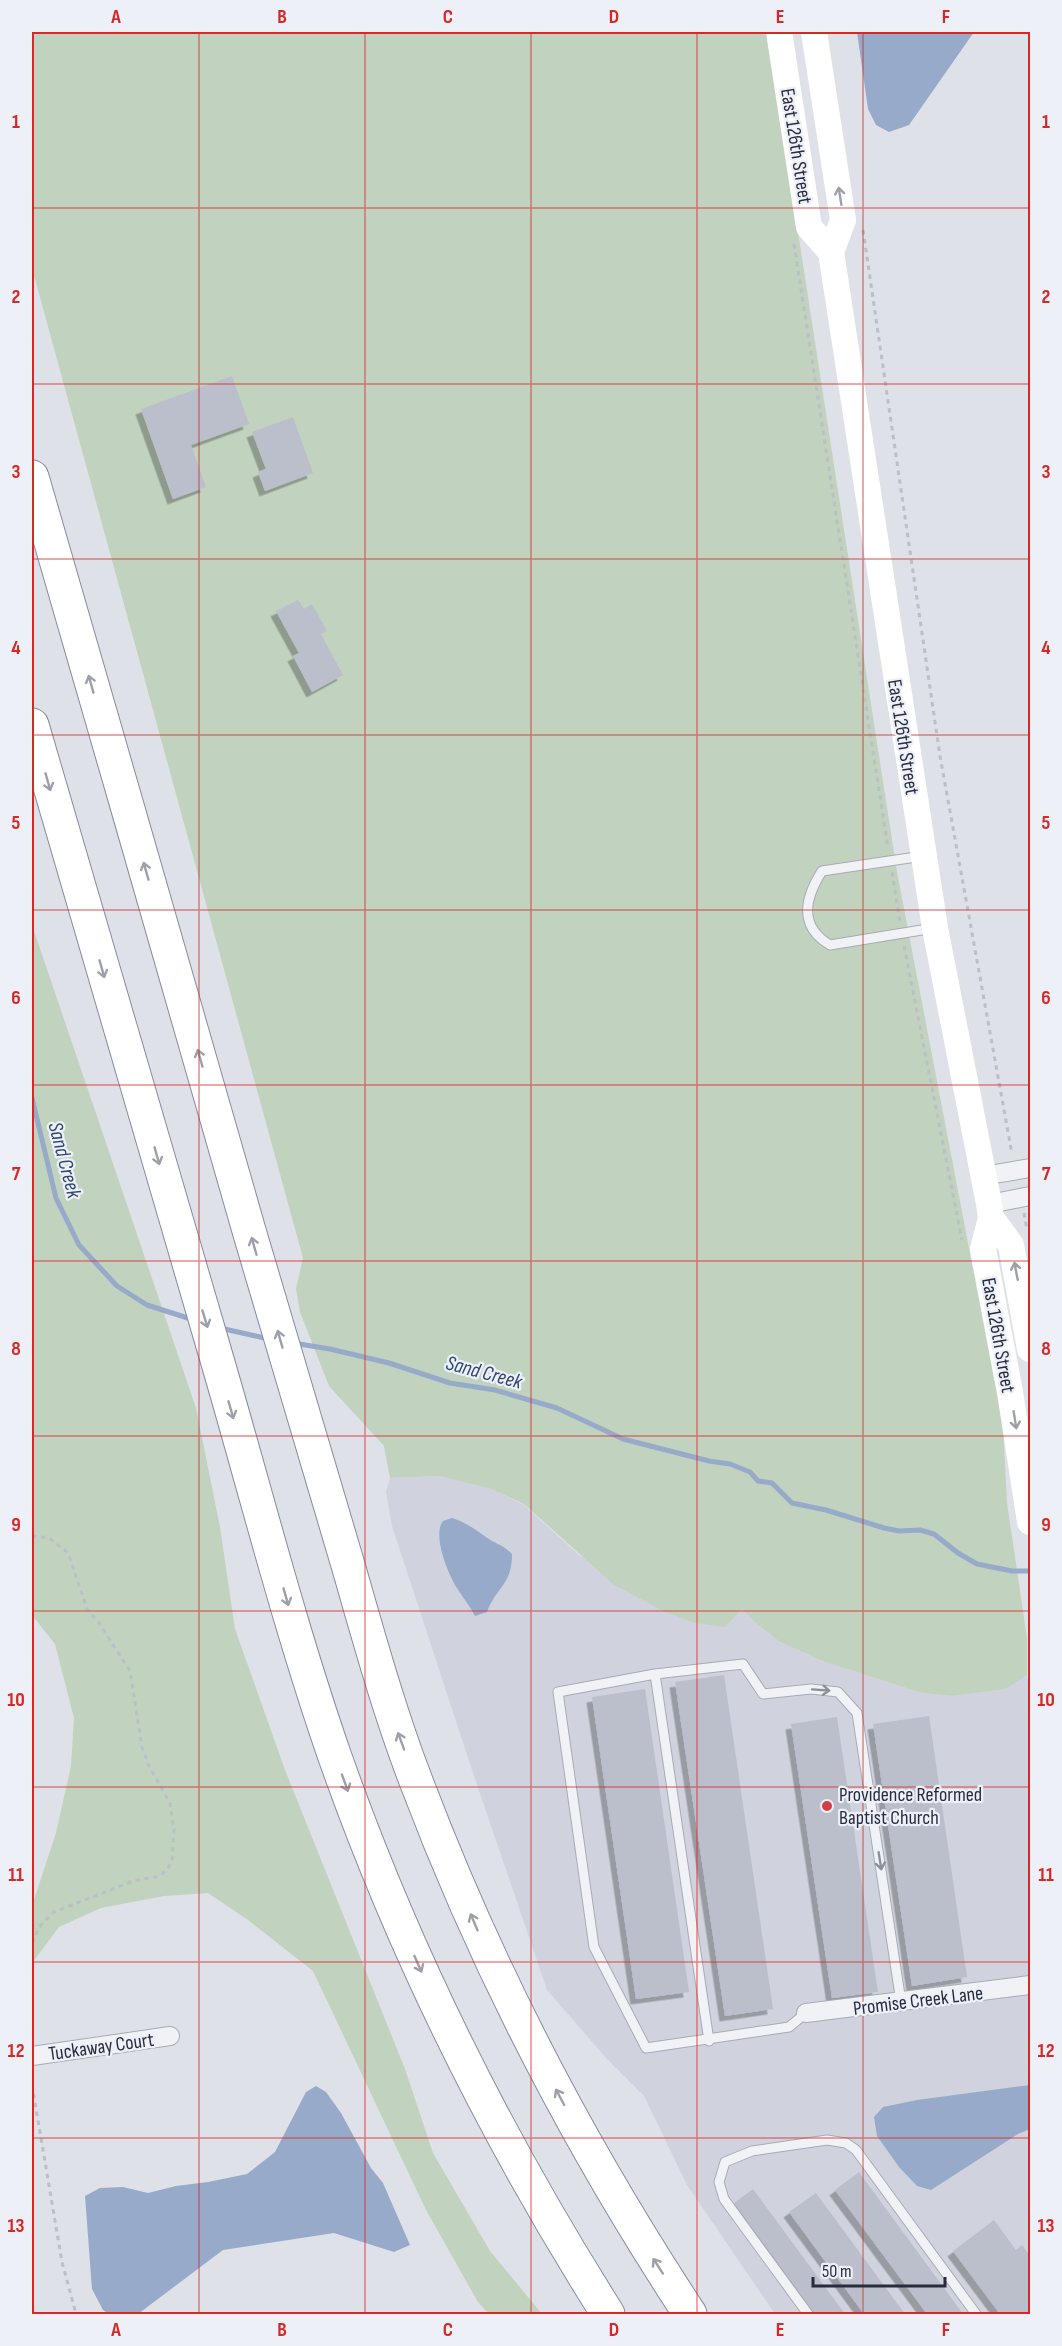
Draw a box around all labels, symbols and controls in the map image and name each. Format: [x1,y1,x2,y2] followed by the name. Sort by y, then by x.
[110,5,121,29] text: A
[277,5,287,29] text: B
[443,5,453,29] text: C
[609,5,619,29] text: D
[776,5,784,29] text: E
[942,5,950,29] text: F
[775,87,817,206] street label: East 126th Street
[12,110,20,134] text: 1
[1042,110,1050,134] text: 1
[834,187,845,207] one-way arrow
[12,285,20,309] text: 2
[1042,285,1050,309] text: 2
[12,460,21,484] text: 3
[1042,460,1051,484] text: 3
[11,636,21,660] text: 4
[1041,636,1051,660] text: 4
[85,675,96,694] one-way arrow
[882,678,924,797] street label: East 126th Street
[43,772,54,791] one-way arrow
[12,811,21,835] text: 5
[1042,811,1051,835] text: 5
[139,862,151,881] one-way arrow
[97,959,108,978] one-way arrow
[11,986,21,1010] text: 6
[1041,986,1051,1010] text: 6
[194,1049,205,1068] one-way arrow
[42,1119,87,1202] water label: Sand Creek
[152,1146,163,1165] one-way arrow
[12,1162,21,1186] text: 7
[1042,1162,1051,1186] text: 7
[248,1237,259,1256] one-way arrow
[1010,1261,1021,1281] one-way arrow
[976,1276,1020,1395] street label: East 126th Street
[200,1309,211,1328] one-way arrow
[274,1329,286,1348] one-way arrow
[11,1337,21,1361] text: 8
[1041,1337,1051,1361] text: 8
[443,1350,526,1395] water label: Sand Creek
[226,1400,238,1419] one-way arrow
[1009,1410,1020,1430] one-way arrow
[11,1513,21,1537] text: 9
[1041,1513,1051,1537] text: 9
[281,1587,292,1606] one-way arrow
[810,1685,830,1696] one-way arrow
[7,1688,25,1712] text: 10
[1037,1688,1055,1712] text: 10
[395,1733,406,1751] one-way arrow
[340,1773,351,1792] one-way arrow
[839,1783,982,1830] place label: Providence Reformed Baptist Church
[820,1799,834,1813] marker: Providence Reformed Baptist Church
[874,1850,885,1870] one-way arrow
[8,1863,24,1887] text: 11
[1038,1863,1054,1887] text: 11
[468,1914,479,1932] one-way arrow
[412,1954,424,1972] one-way arrow
[852,1981,984,2021] street label: Promise Creek Lane
[47,2028,155,2066] street label: Tuckaway Court
[8,2039,24,2063] text: 12
[1038,2039,1054,2063] text: 12
[554,2089,565,2107] one-way arrow
[8,2214,24,2238] text: 13
[1038,2214,1054,2238] text: 13
[813,2250,945,2288] scale bar
[652,2258,664,2274] one-way arrow
[822,2261,852,2282] text: 50 m
[110,2318,121,2342] text: A
[277,2318,287,2342] text: B
[443,2318,453,2342] text: C
[609,2318,619,2342] text: D
[776,2318,784,2342] text: E
[942,2318,950,2342] text: F

